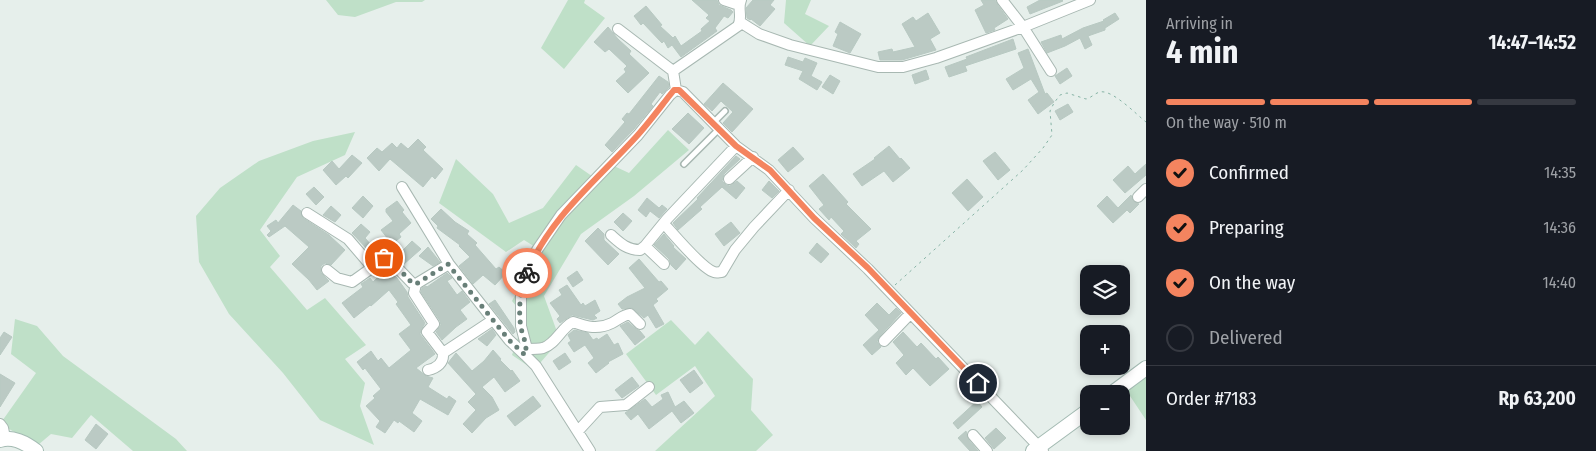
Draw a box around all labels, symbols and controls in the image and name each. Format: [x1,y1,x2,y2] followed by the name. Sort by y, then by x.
[1166,14,1233,33] text: Arriving in
[1489,31,1576,54] text: 14:47–14:52
[1166,33,1239,71] text: 4 min
[1166,113,1287,132] text: On the way · 510 m
[1166,159,1194,187] icon: check
[1209,161,1289,184] text: Confirmed
[1544,163,1576,182] text: 14:35
[1166,214,1194,242] icon: check
[1209,216,1284,239] text: Preparing
[1543,218,1576,237] text: 14:36
[363,237,405,279] pin
[370,244,398,272] icon: bag
[502,248,552,298] courier
[513,259,541,287] icon: bike
[1080,265,1130,435] map controls
[1080,265,1130,315] button: layers
[1166,269,1194,297] icon: check
[1209,271,1295,294] text: On the way
[1543,273,1576,292] text: 14:40
[1080,325,1130,375] button: +
[1209,326,1283,349] text: Delivered
[957,362,999,404] pin
[964,369,992,397] icon: home
[1080,385,1130,435] button: −
[1166,387,1257,410] text: Order #7183
[1498,387,1576,410] text: Rp 63,200

